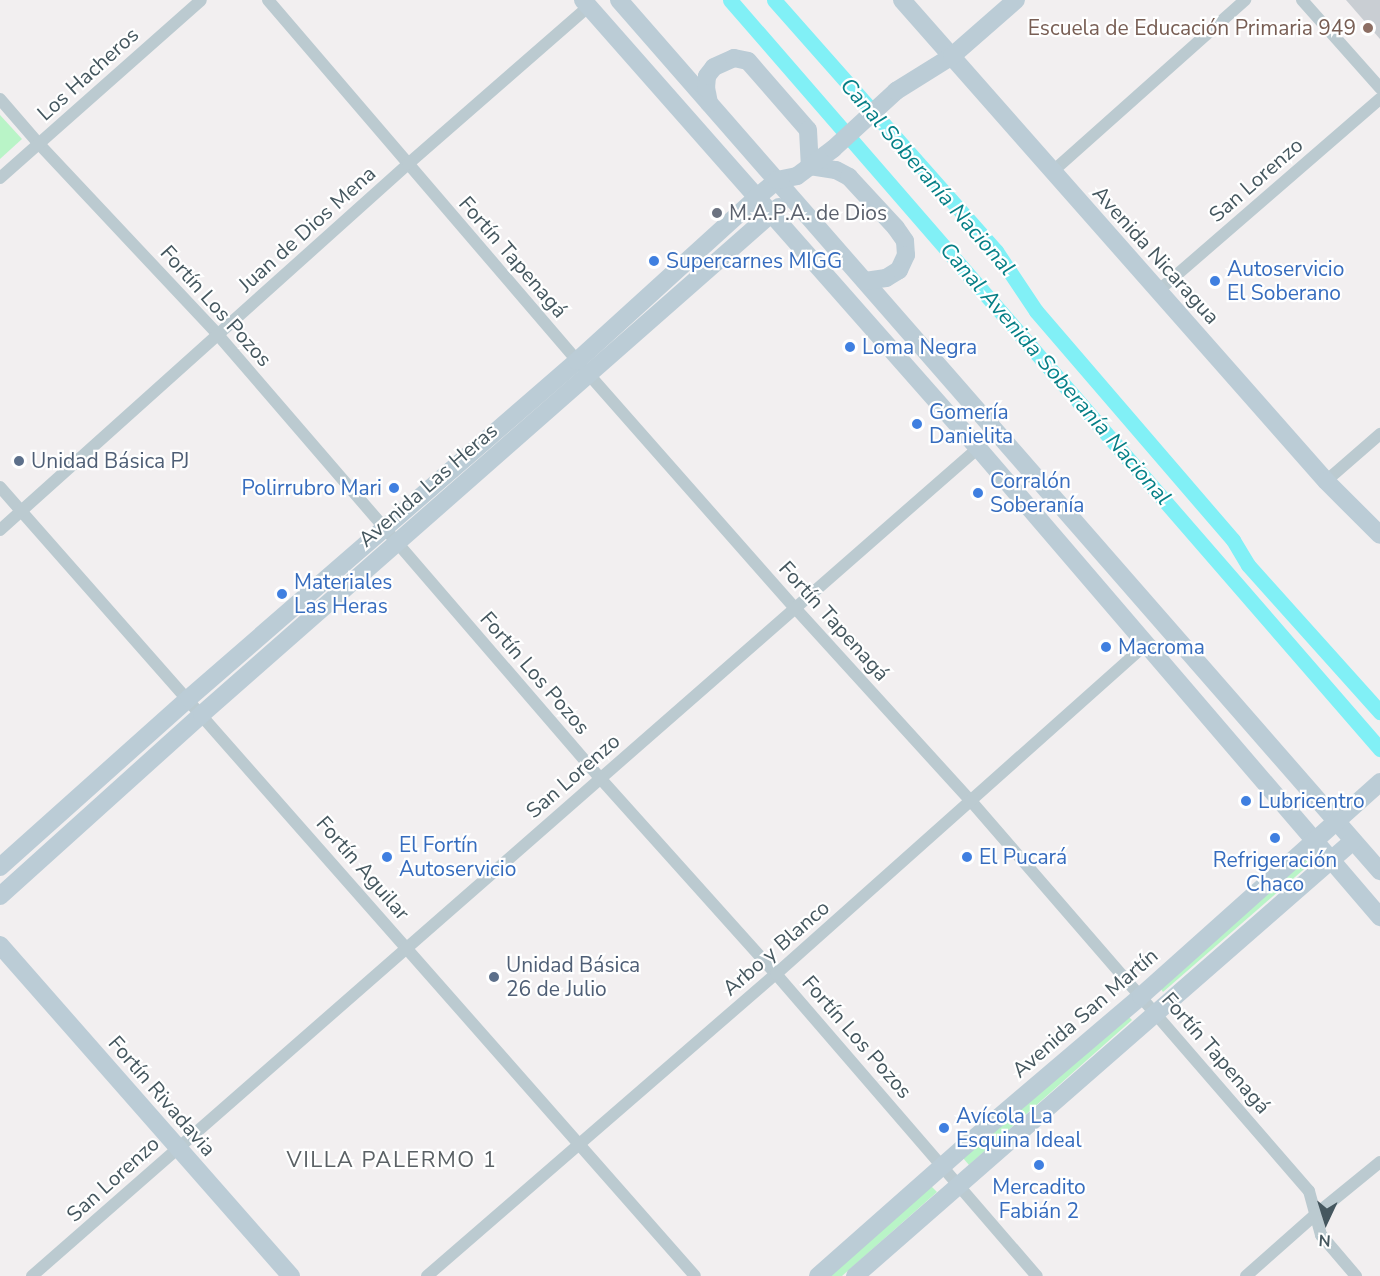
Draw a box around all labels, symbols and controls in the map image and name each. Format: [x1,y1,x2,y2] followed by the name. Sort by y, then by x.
[1028,15,1356,41] place label: Escuela de Educación Primaria 949
[1361,21,1375,35] marker: Escuela de Educación Primaria 949
[32,22,144,126] street label: Los Hacheros
[834,73,1020,281] water label: Canal Soberanía Nacional
[1204,132,1308,228] street label: San Lorenzo
[233,161,381,297] street label: Juan de Dios Mena
[1087,181,1225,329] street label: Avenida Nicaragua
[453,191,573,323] street label: Fortín Tapenagá
[729,200,887,226] place label: M.A.P.A. de Dios
[710,206,724,220] marker: M.A.P.A. de Dios
[934,237,1176,511] water label: Canal Avenida Soberanía Nacional
[155,240,277,372] street label: Fortín Los Pozos
[666,248,842,274] place label: Supercarnes MIGG
[647,254,661,268] marker: Supercarnes MIGG
[1227,256,1344,306] place label: Autoservicio El Soberano
[1208,274,1222,288] marker: Autoservicio El Soberano
[862,334,977,360] place label: Loma Negra
[843,340,857,354] marker: Loma Negra
[929,399,1013,449] place label: Gomería Danielita
[910,417,924,431] marker: Gomería Danielita
[353,418,503,552] street label: Avenida Las Heras
[31,448,189,474] place label: Unidad Básica PJ
[12,454,26,468] marker: Unidad Básica PJ
[990,468,1084,518] place label: Corralón Soberanía
[241,475,382,501] place label: Polirrubro Mari
[387,481,401,495] marker: Polirrubro Mari
[971,486,985,500] marker: Corralón Soberanía
[774,556,894,686] street label: Fortín Tapenagá
[294,569,392,619] place label: Materiales Las Heras
[275,587,289,601] marker: Materiales Las Heras
[475,606,595,740] street label: Fortín Los Pozos
[1118,634,1205,660] place label: Macroma
[1099,640,1113,654] marker: Macroma
[521,728,625,824] street label: San Lorenzo
[1258,788,1365,814] place label: Lubricentro
[1239,794,1253,808] marker: Lubricentro
[311,811,415,925] street label: Fortín Aguilar
[1268,831,1282,845] marker: Refrigeración Chaco
[399,832,516,882] place label: El Fortín Autoservicio
[979,844,1067,870] place label: El Pucará
[1213,847,1337,897] place label: Refrigeración Chaco
[380,850,394,864] marker: El Fortín Autoservicio
[960,850,974,864] marker: El Pucará
[718,895,834,1001] street label: Arbo y Blanco
[1007,943,1163,1083] street label: Avenida San Martín
[506,952,640,1002] place label: Unidad Básica 26 de Julio
[487,970,501,984] marker: Unidad Básica 26 de Julio
[797,970,917,1104] street label: Fortín Los Pozos
[1156,987,1276,1119] street label: Fortín Tapenagá
[103,1031,221,1161] street label: Fortín Rivadavia
[956,1103,1082,1153] place label: Avícola La Esquina Ideal
[937,1121,951,1135] marker: Avícola La Esquina Ideal
[61,1131,165,1227] street label: San Lorenzo
[287,1148,497,1174] district label: VILLA PALERMO 1
[1032,1158,1046,1172] marker: Mercadito Fabián 2
[992,1174,1086,1224] place label: Mercadito Fabián 2
[1296,1192,1356,1252] north arrow
[1318,1229,1331,1251] text: N

